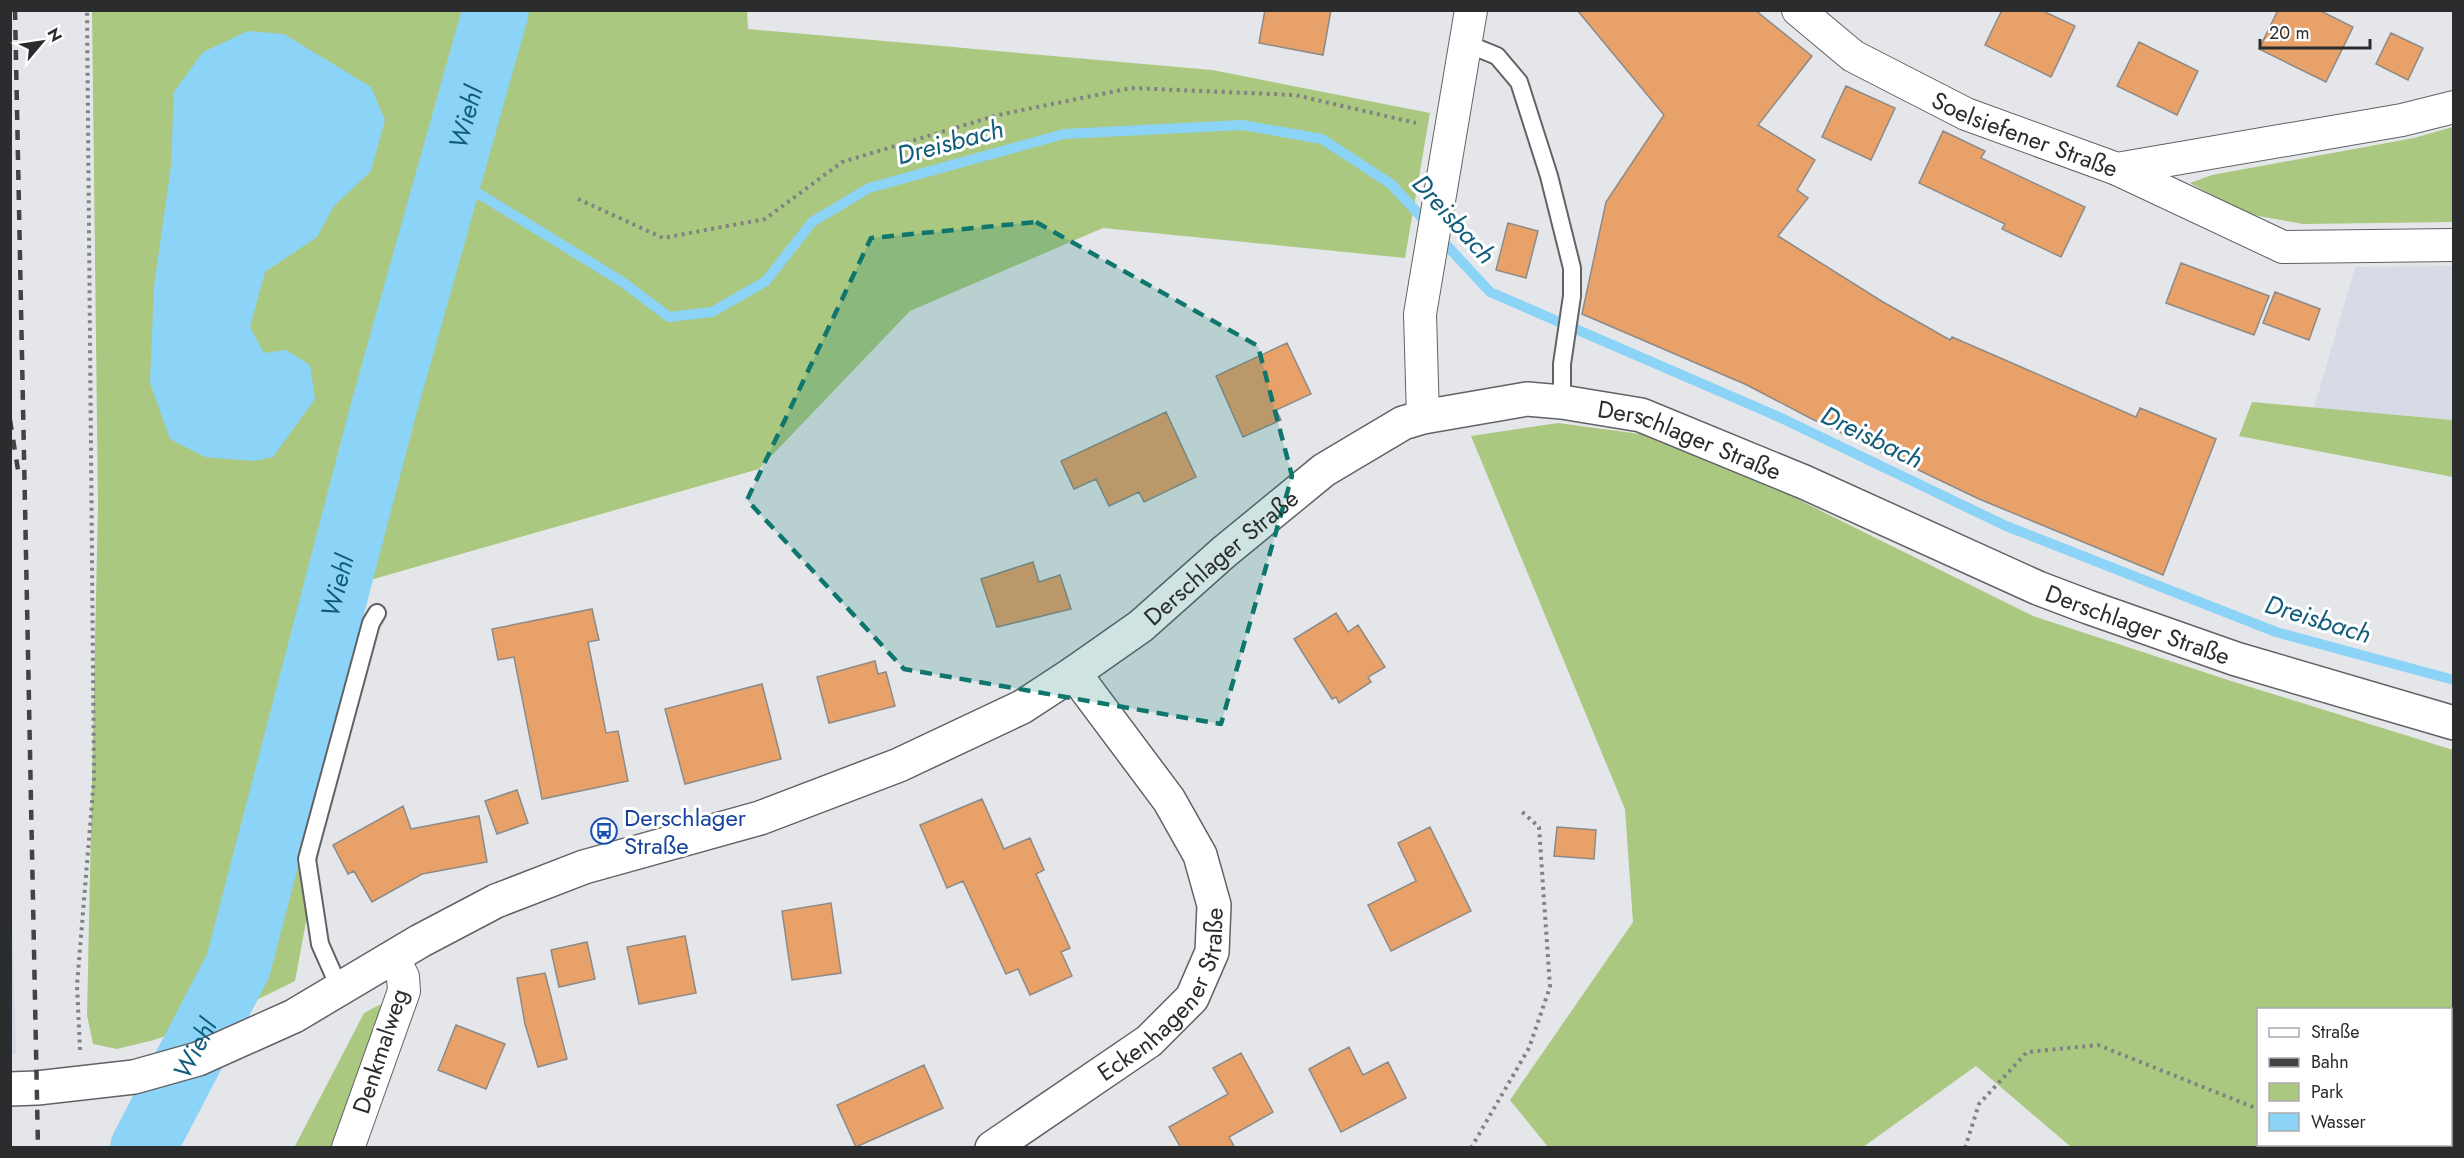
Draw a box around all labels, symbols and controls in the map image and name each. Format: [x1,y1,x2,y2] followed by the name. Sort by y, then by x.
[12,12,72,72] north arrow
[2260,12,2370,50] scale bar
[2269,20,2309,46] text: 20 m
[42,24,68,46] text: N
[439,80,493,153] water label: Wiehl
[1926,82,2123,185] street label: Soelsiefener Straße
[892,110,1008,174] water label: Dreisbach
[1403,166,1505,272] water label: Dreisbach
[1595,391,1787,488] street label: Derschlager Straße
[1815,396,1929,478] water label: Dreisbach
[1136,481,1306,633] street label: Derschlager Straße
[311,549,364,622] water label: Wiehl
[2040,575,2235,673] street label: Derschlager Straße
[2260,585,2376,653] water label: Dreisbach
[624,800,747,863] place label: Derschlager Straße
[589,816,619,846] bus stop icon: Derschlager Straße
[1090,907,1231,1089] street label: Eckenhagener Straße
[343,984,417,1118] street label: Denkmalweg
[2257,1008,2452,1146] legend
[163,1011,227,1086] water label: Wiehl
[2311,1019,2359,1045] text: Straße
[2311,1049,2349,1075] text: Bahn
[2311,1079,2343,1105] text: Park
[2311,1109,2366,1135] text: Wasser

